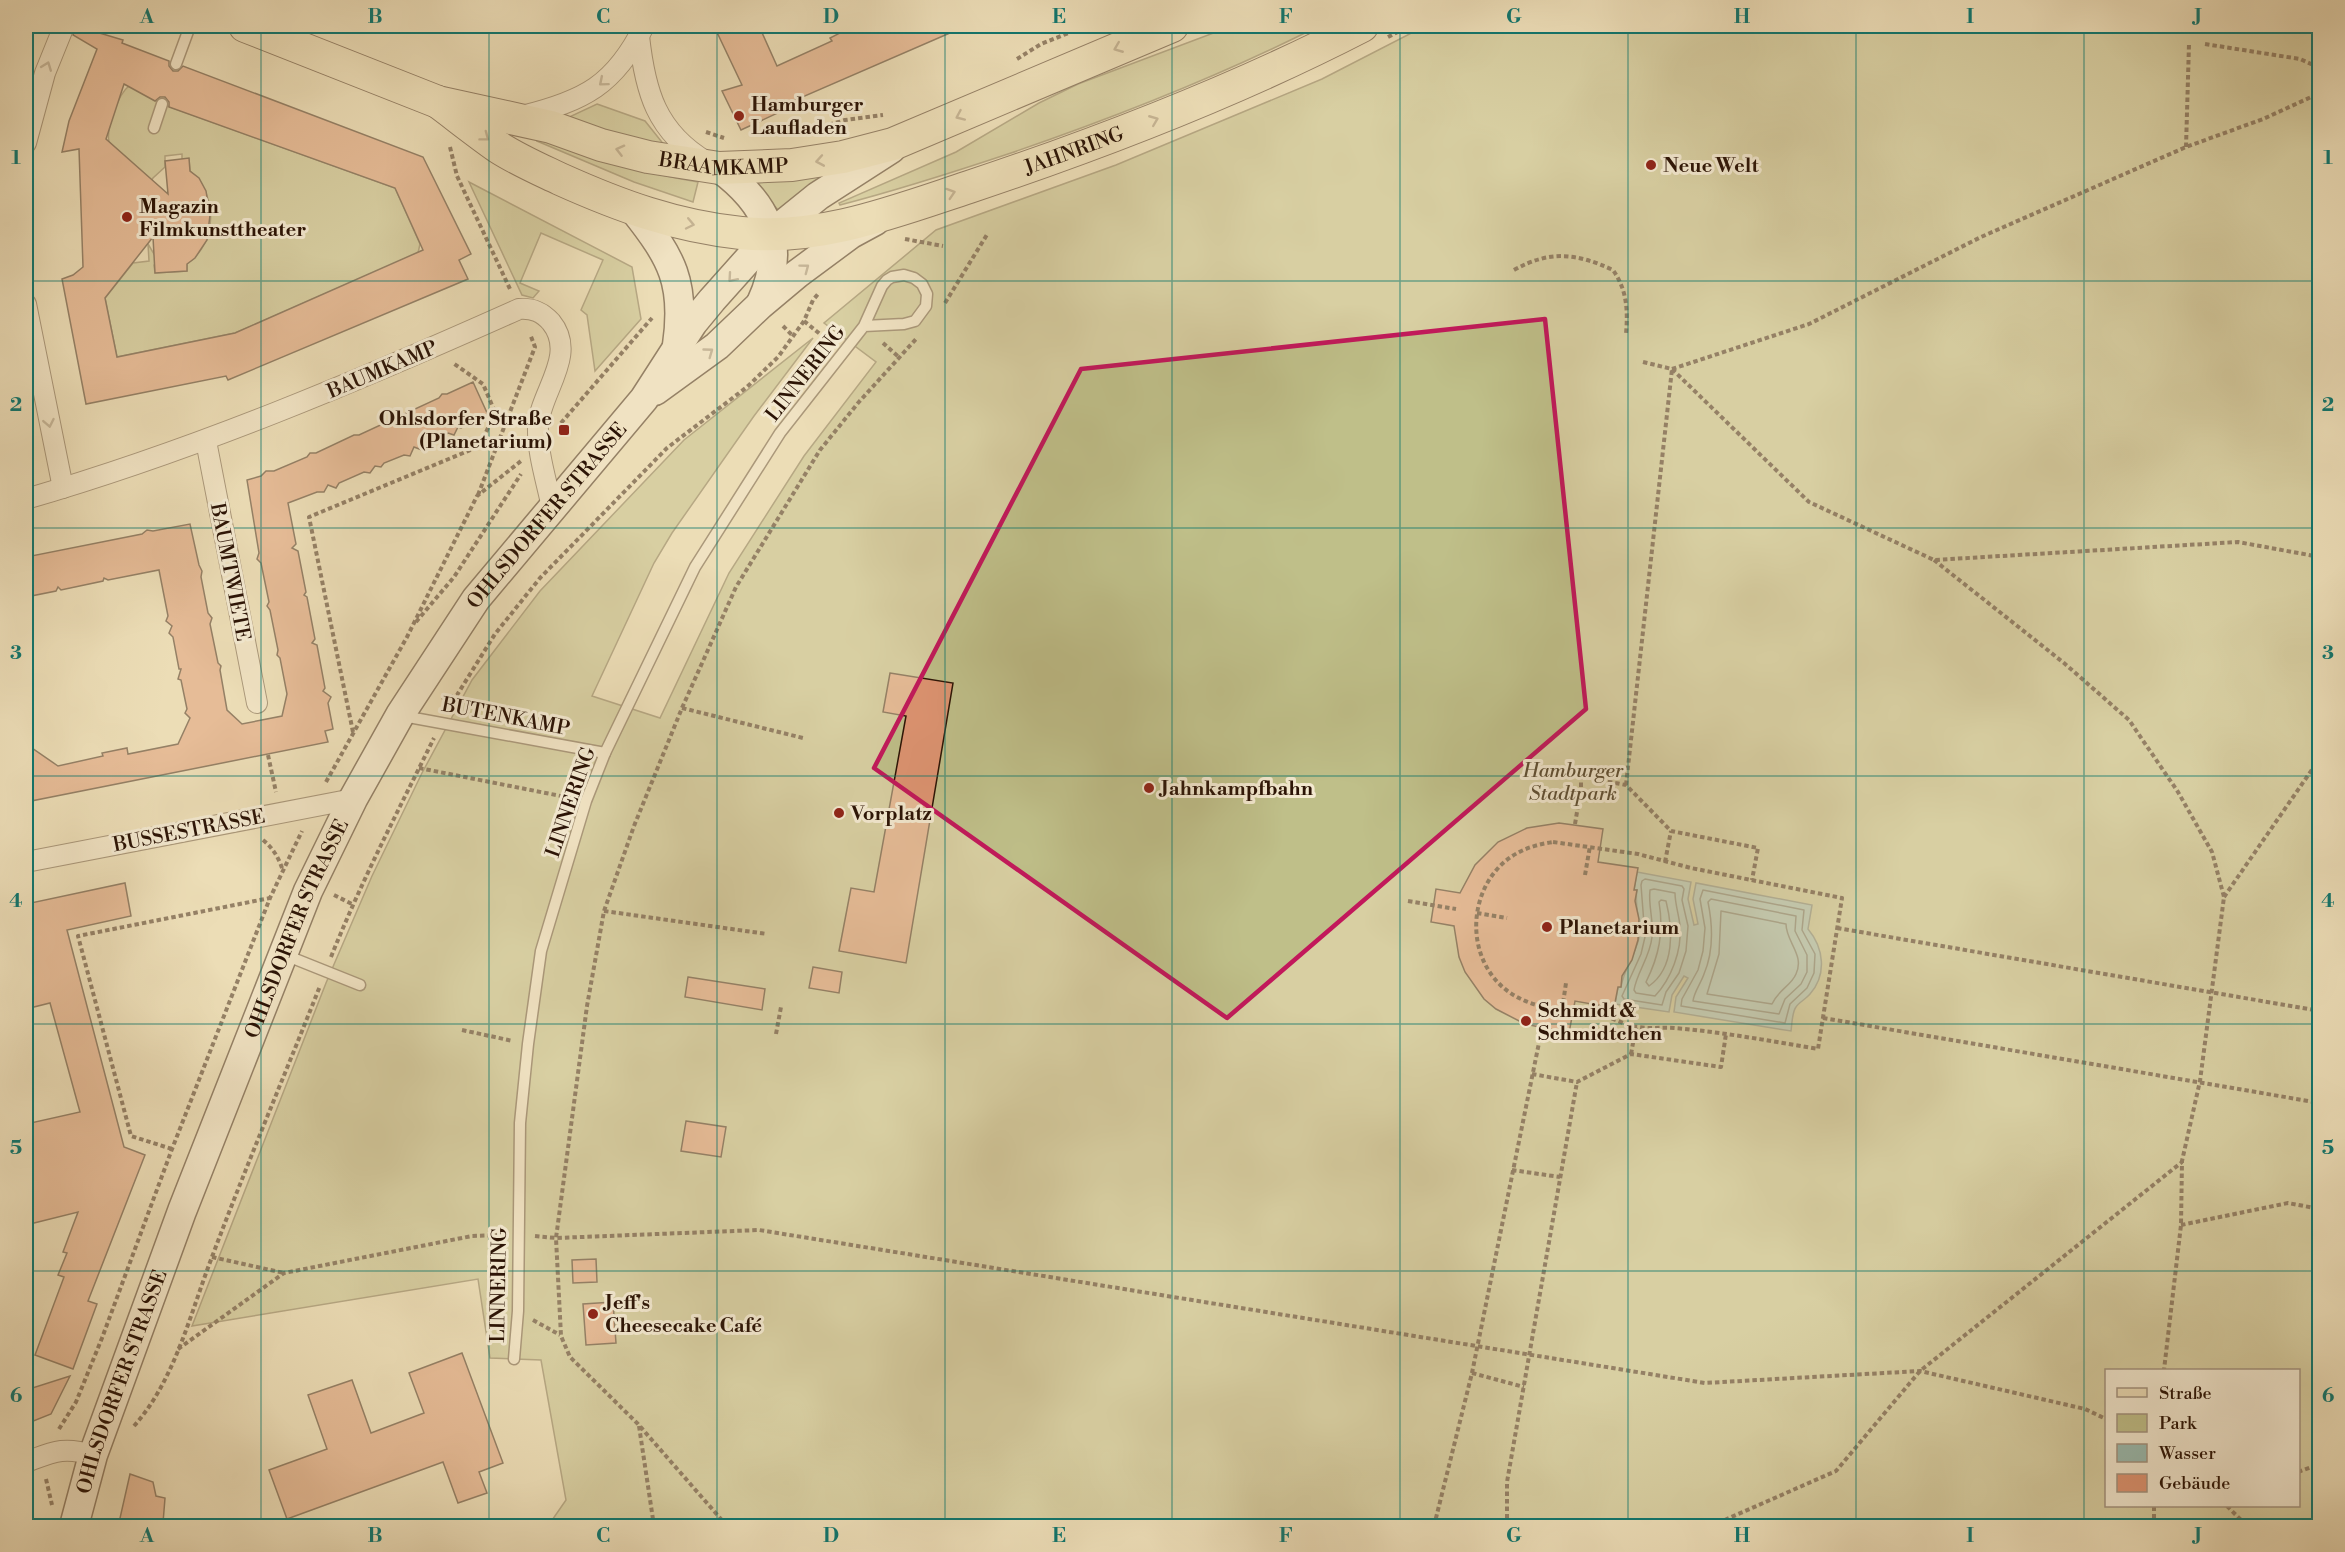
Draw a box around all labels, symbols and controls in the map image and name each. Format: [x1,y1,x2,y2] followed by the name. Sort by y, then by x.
[139,5,155,30] text: A
[367,5,383,30] text: B
[596,5,610,30] text: C
[823,5,839,30] text: D
[1052,5,1066,30] text: E
[1279,5,1293,30] text: F
[1506,5,1522,30] text: G
[1734,5,1751,30] text: H
[1966,5,1974,30] text: I
[2191,5,2202,30] text: J
[1114,41,1125,53] one-way arrow
[40,62,53,72] one-way arrow
[599,75,610,86] one-way arrow
[751,93,864,141] place label: Hamburger Laufladen
[732,109,746,123] marker: Hamburger Laufladen
[956,109,967,121] one-way arrow
[1148,115,1159,127] one-way arrow
[1020,122,1128,181] street label: JAHNRING
[479,130,490,141] one-way arrow
[616,145,626,158] one-way arrow
[11,146,21,171] text: 1
[2323,146,2333,171] text: 1
[656,148,789,182] street label: BRAAMKAMP
[815,154,825,167] one-way arrow
[1663,154,1759,179] place label: Neue Welt
[1644,158,1658,172] marker: Neue Welt
[945,187,956,200] one-way arrow
[139,195,306,243] place label: Magazin Filmkunsttheater
[120,210,134,224] marker: Magazin Filmkunsttheater
[685,217,695,230] one-way arrow
[799,264,810,275] one-way arrow
[728,271,739,282] one-way arrow
[761,321,852,427] street label: LINNERING
[323,336,442,405] street label: BAUMKAMP
[703,348,714,359] one-way arrow
[10,393,22,418] text: 2
[2322,393,2334,418] text: 2
[379,407,552,455] place label: Ohlsdorfer Straße (Planetarium)
[42,417,55,427] one-way arrow
[462,418,633,614] street label: OHLSDORFER STRASSE
[557,423,571,437] marker: Ohlsdorfer Straße (Planetarium)
[204,500,255,643] street label: BAUMTWIETE
[10,641,22,666] text: 3
[2322,641,2334,666] text: 3
[439,693,572,742] street label: BUTENKAMP
[541,744,602,861] street label: LINNERING
[1522,759,1624,807] park label: Hamburger Stadtpark
[1158,777,1314,802] place label: Jahnkampfbahn
[1142,781,1156,795] marker: Jahnkampfbahn
[850,802,932,827] place label: Vorplatz
[110,804,268,859] street label: BUSSESTRASSE
[832,806,846,820] marker: Vorplatz
[240,815,355,1042] street label: OHLSDORFER STRASSE
[9,889,23,914] text: 4
[2321,889,2335,914] text: 4
[1559,916,1679,941] place label: Planetarium
[1540,920,1554,934] marker: Planetarium
[1538,999,1663,1047] place label: Schmidt & Schmidtchen
[1519,1014,1533,1028] marker: Schmidt & Schmidtchen
[10,1136,22,1161] text: 5
[2322,1136,2334,1161] text: 5
[486,1227,513,1343] street label: LINNERING
[72,1267,173,1497] street label: OHLSDORFER STRASSE
[602,1291,762,1339] place label: Jeff's Cheesecake Café
[586,1307,600,1321] marker: Jeff's Cheesecake Café
[2105,1369,2300,1507] legend
[2159,1382,2212,1405] text: Straße
[10,1384,23,1409] text: 6
[2322,1384,2335,1409] text: 6
[2159,1412,2198,1435] text: Park
[2158,1442,2216,1465] text: Wasser
[2159,1472,2230,1495] text: Gebäude
[139,1524,155,1549] text: A
[367,1524,383,1549] text: B
[596,1524,610,1549] text: C
[823,1524,839,1549] text: D
[1052,1524,1066,1549] text: E
[1279,1524,1293,1549] text: F
[1506,1524,1522,1549] text: G
[1734,1524,1751,1549] text: H
[1966,1524,1974,1549] text: I
[2191,1524,2202,1549] text: J

